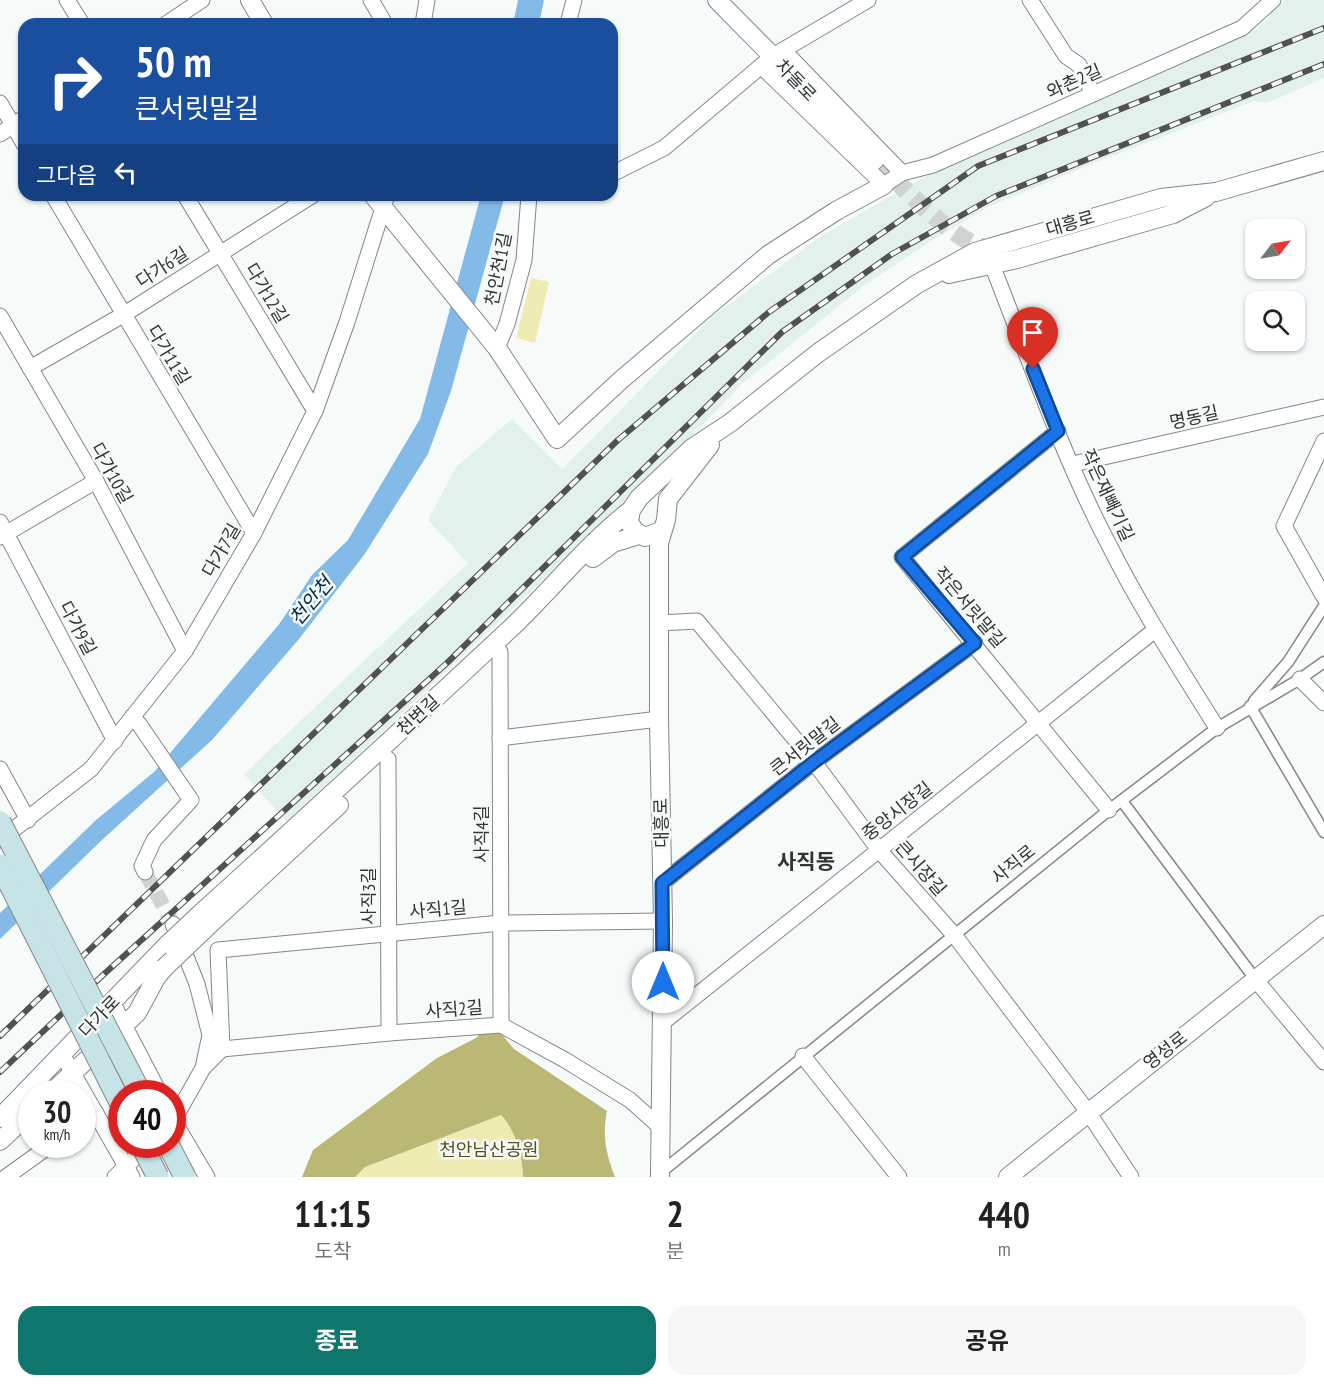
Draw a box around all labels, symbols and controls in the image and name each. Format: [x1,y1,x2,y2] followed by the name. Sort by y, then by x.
[135,34,212,89] text: 50 m
[36,42,114,120] icon: right
[770,54,822,106] street label: 차돌로
[1043,59,1105,103] street label: 와촌2길
[135,91,259,125] text: 큰서릿말길
[109,156,142,189] icon: left
[36,161,97,189] text: 그다음
[1043,205,1097,241] street label: 대흥로
[1245,219,1305,279] north arrow
[1245,219,1305,351] map controls
[480,230,516,308] street label: 천안천1길
[132,242,192,292] street label: 다가6길
[240,259,294,327] street label: 다가12길
[1245,291,1305,351] button: search
[1007,307,1058,369] pin
[1016,316,1049,349] icon: arrive
[142,321,196,389] street label: 다가11길
[1167,400,1221,434] street label: 명동길
[86,439,138,507] street label: 다가10길
[1077,445,1139,545] street label: 작은재빼기길
[197,519,245,581] street label: 다가7길
[929,562,1011,652] street label: 작은서릿말길
[283,570,340,631] water label: 천안천
[54,597,102,659] street label: 다가9길
[392,690,444,740] street label: 천변길
[765,711,845,781] street label: 큰서릿말길
[857,776,937,846] street label: 중앙시장길
[649,798,673,848] street label: 대흥로
[470,805,493,863] street label: 사직4길
[891,835,951,901] street label: 큰시장길
[986,839,1040,889] street label: 사직로
[777,848,835,875] district label: 사직동
[357,867,380,925] street label: 사직3길
[408,895,468,923] street label: 사직1길
[631,950,695,1014] position arrow
[73,990,125,1042] street label: 다가로
[424,996,484,1022] street label: 사직2길
[1138,1026,1192,1074] street label: 영성로
[108,1080,186,1158] speed limit sign: 40
[43,1092,71,1131] text: 30
[44,1125,70,1144] text: km/h
[439,1138,539,1161] park label: 천안남산공원
[294,1190,372,1237] text: 11:15
[667,1190,684,1237] text: 2
[978,1191,1030,1238] text: 440
[998,1236,1011,1262] text: m
[315,1238,351,1264] text: 도착
[666,1238,684,1264] text: 분
[18,1306,656,1375] button: 종료
[668,1306,1306,1375] button: 공유

